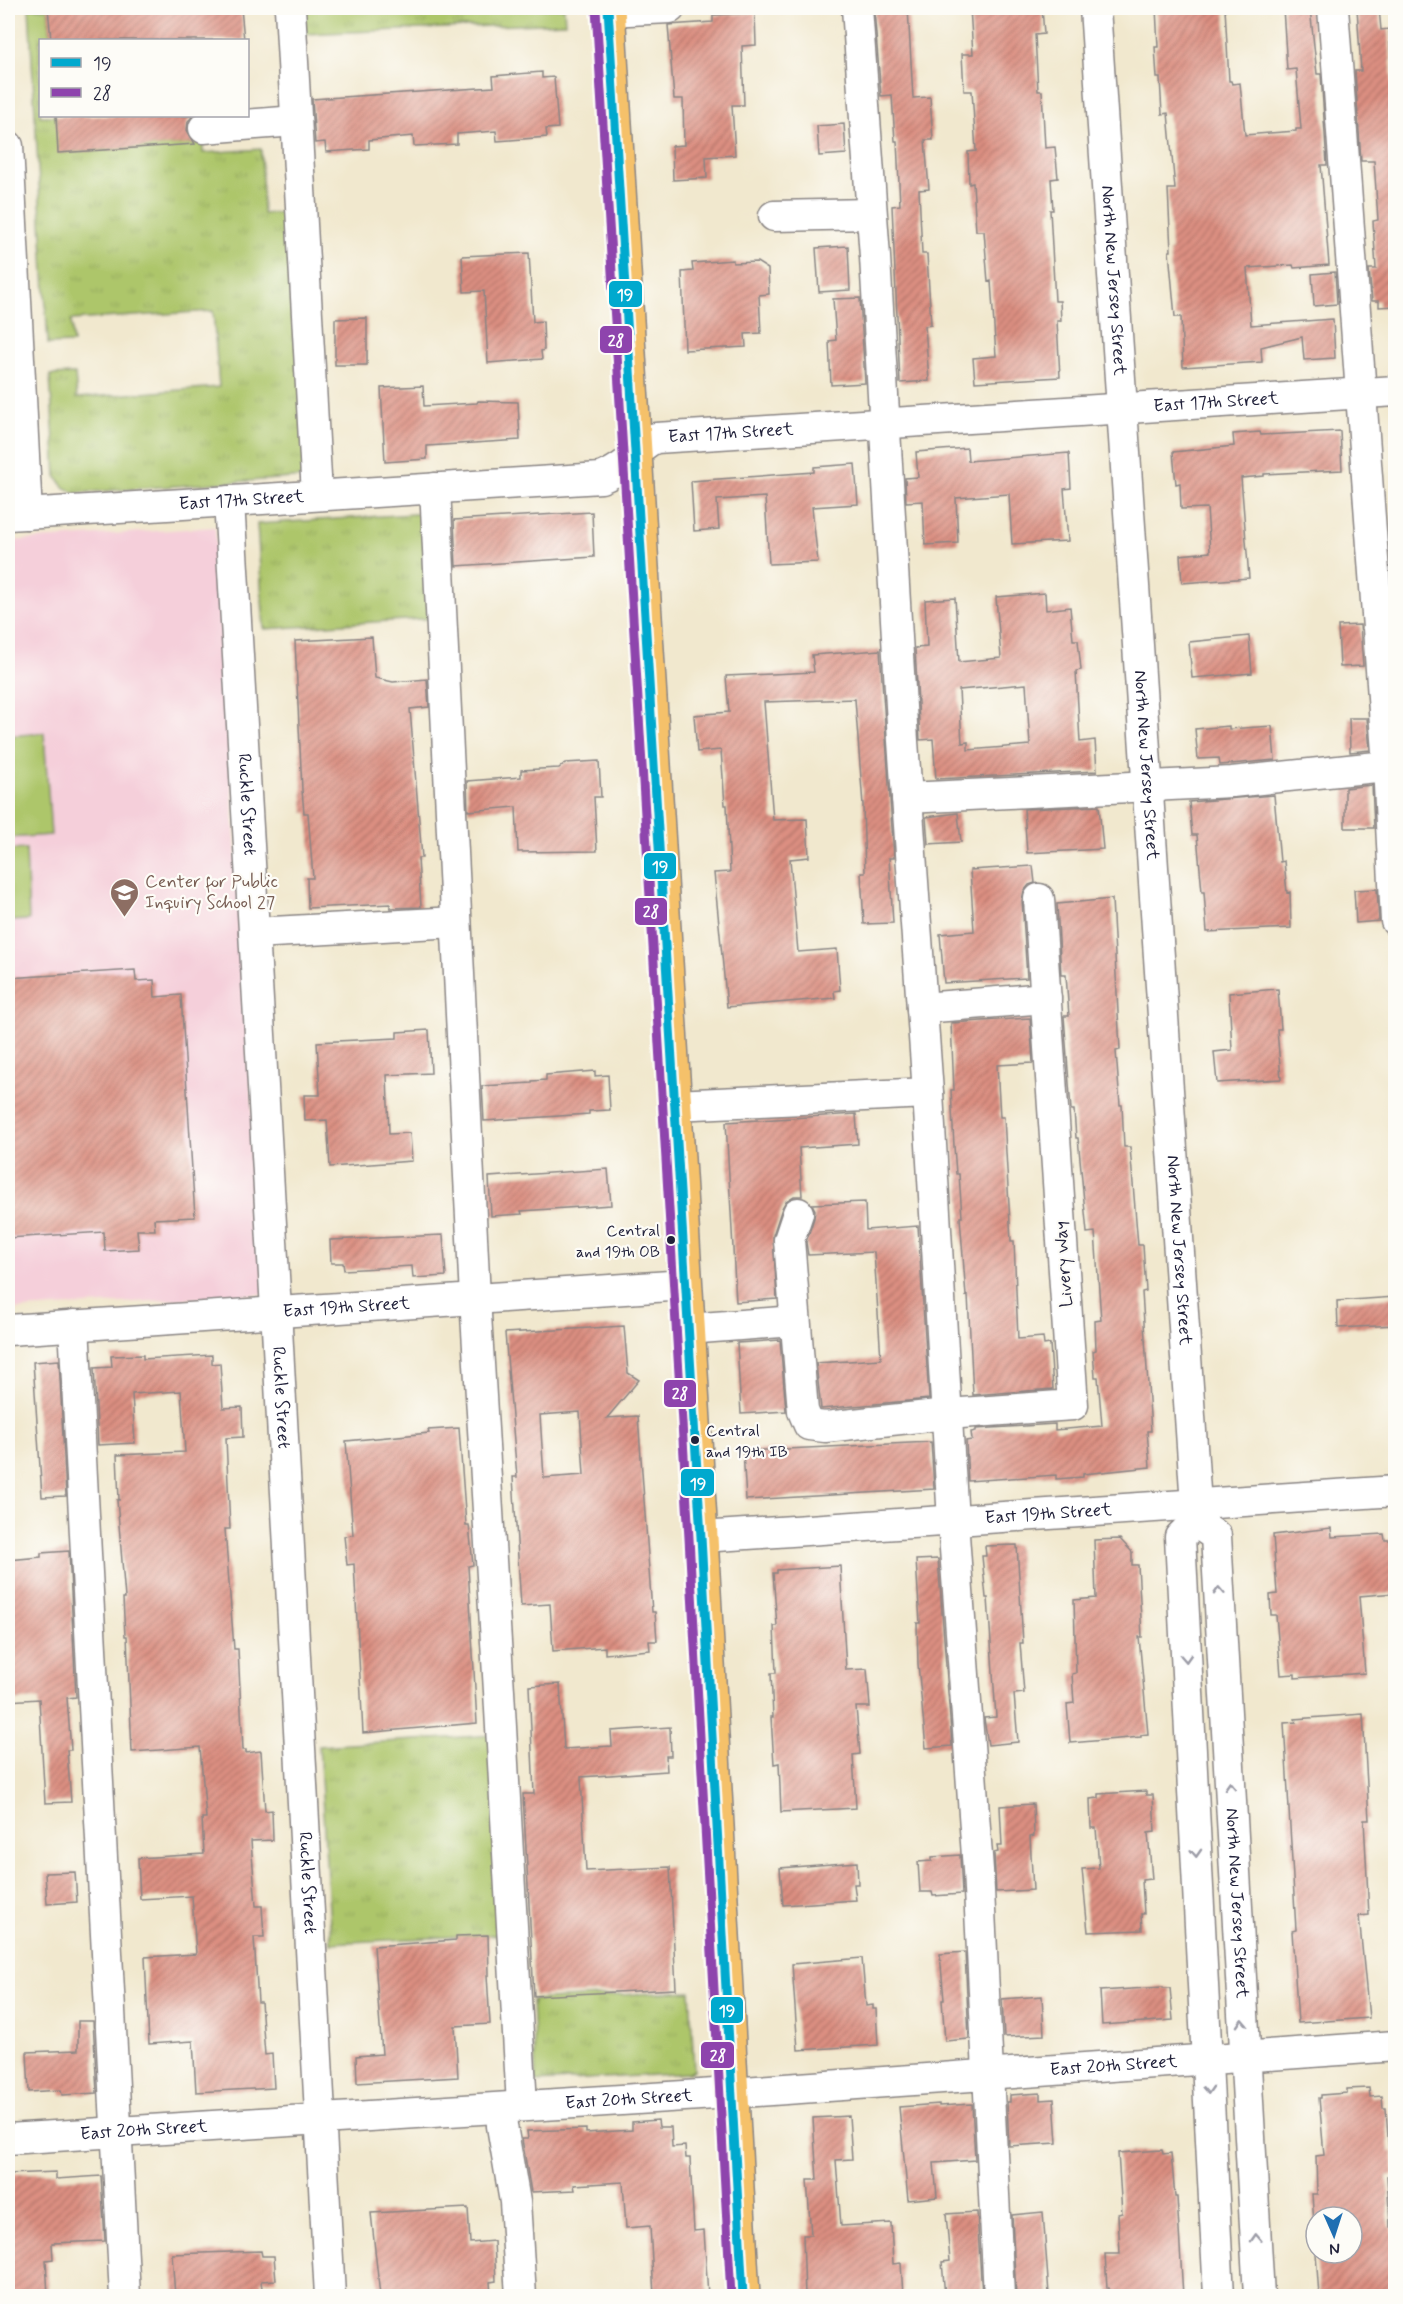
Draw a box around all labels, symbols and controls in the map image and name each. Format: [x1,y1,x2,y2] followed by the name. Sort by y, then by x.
[39,39,249,117] legend
[93,52,112,76] text: 19
[93,82,112,106] text: 28
[1095,185,1132,377] street label: North New Jersey Street
[608,280,643,308] line badge: 19
[617,285,633,306] text: 19
[599,325,633,354] line badge: 28
[608,331,625,352] text: 28
[1153,386,1280,418] street label: East 17th Street
[668,417,795,449] street label: East 17th Street
[178,485,305,516] street label: East 17th Street
[1128,669,1165,862] street label: North New Jersey Street
[232,753,262,857] street label: Ruckle Street
[643,852,677,880] line badge: 19
[652,857,668,878] text: 19
[145,870,278,915] place label: Center for Public Inquiry School 27
[108,876,140,918] school or university icon: Center for Public Inquiry School 27
[634,897,668,926] line badge: 28
[643,902,660,923] text: 28
[1160,1154,1197,1346] street label: North New Jersey Street
[1049,1220,1079,1308] street label: Livery Way
[576,1221,660,1263] place label: Central and 19th OB
[665,1234,677,1246] marker: Central and 19th OB
[282,1291,411,1324] street label: East 19th Street
[266,1346,296,1450] street label: Ruckle Street
[663,1379,697,1408] line badge: 28
[672,1384,689,1405] text: 28
[706,1421,788,1463] place label: Central and 19th IB
[689,1434,701,1446] marker: Central and 19th IB
[680,1468,715,1497] line badge: 19
[690,1474,706,1495] text: 19
[984,1498,1113,1530] street label: East 19th Street
[1213,1587,1226,1596] one-way arrow
[1180,1654,1193,1663] one-way arrow
[1223,1781,1236,1790] one-way arrow
[1219,1807,1254,1999] street label: North New Jersey Street
[293,1831,322,1935] street label: Ruckle Street
[1190,1849,1203,1858] one-way arrow
[710,1996,744,2024] line badge: 19
[719,2001,735,2022] text: 19
[1236,2018,1249,2027] one-way arrow
[700,2041,735,2069] line badge: 28
[710,2046,727,2067] text: 28
[1049,2049,1178,2082] street label: East 20th Street
[564,2083,693,2116] street label: East 20th Street
[1202,2085,1215,2094] one-way arrow
[79,2114,208,2146] street label: East 20th Street
[1304,2205,1364,2265] north arrow
[1249,2234,1262,2243] one-way arrow
[1329,2238,1341,2259] text: N

